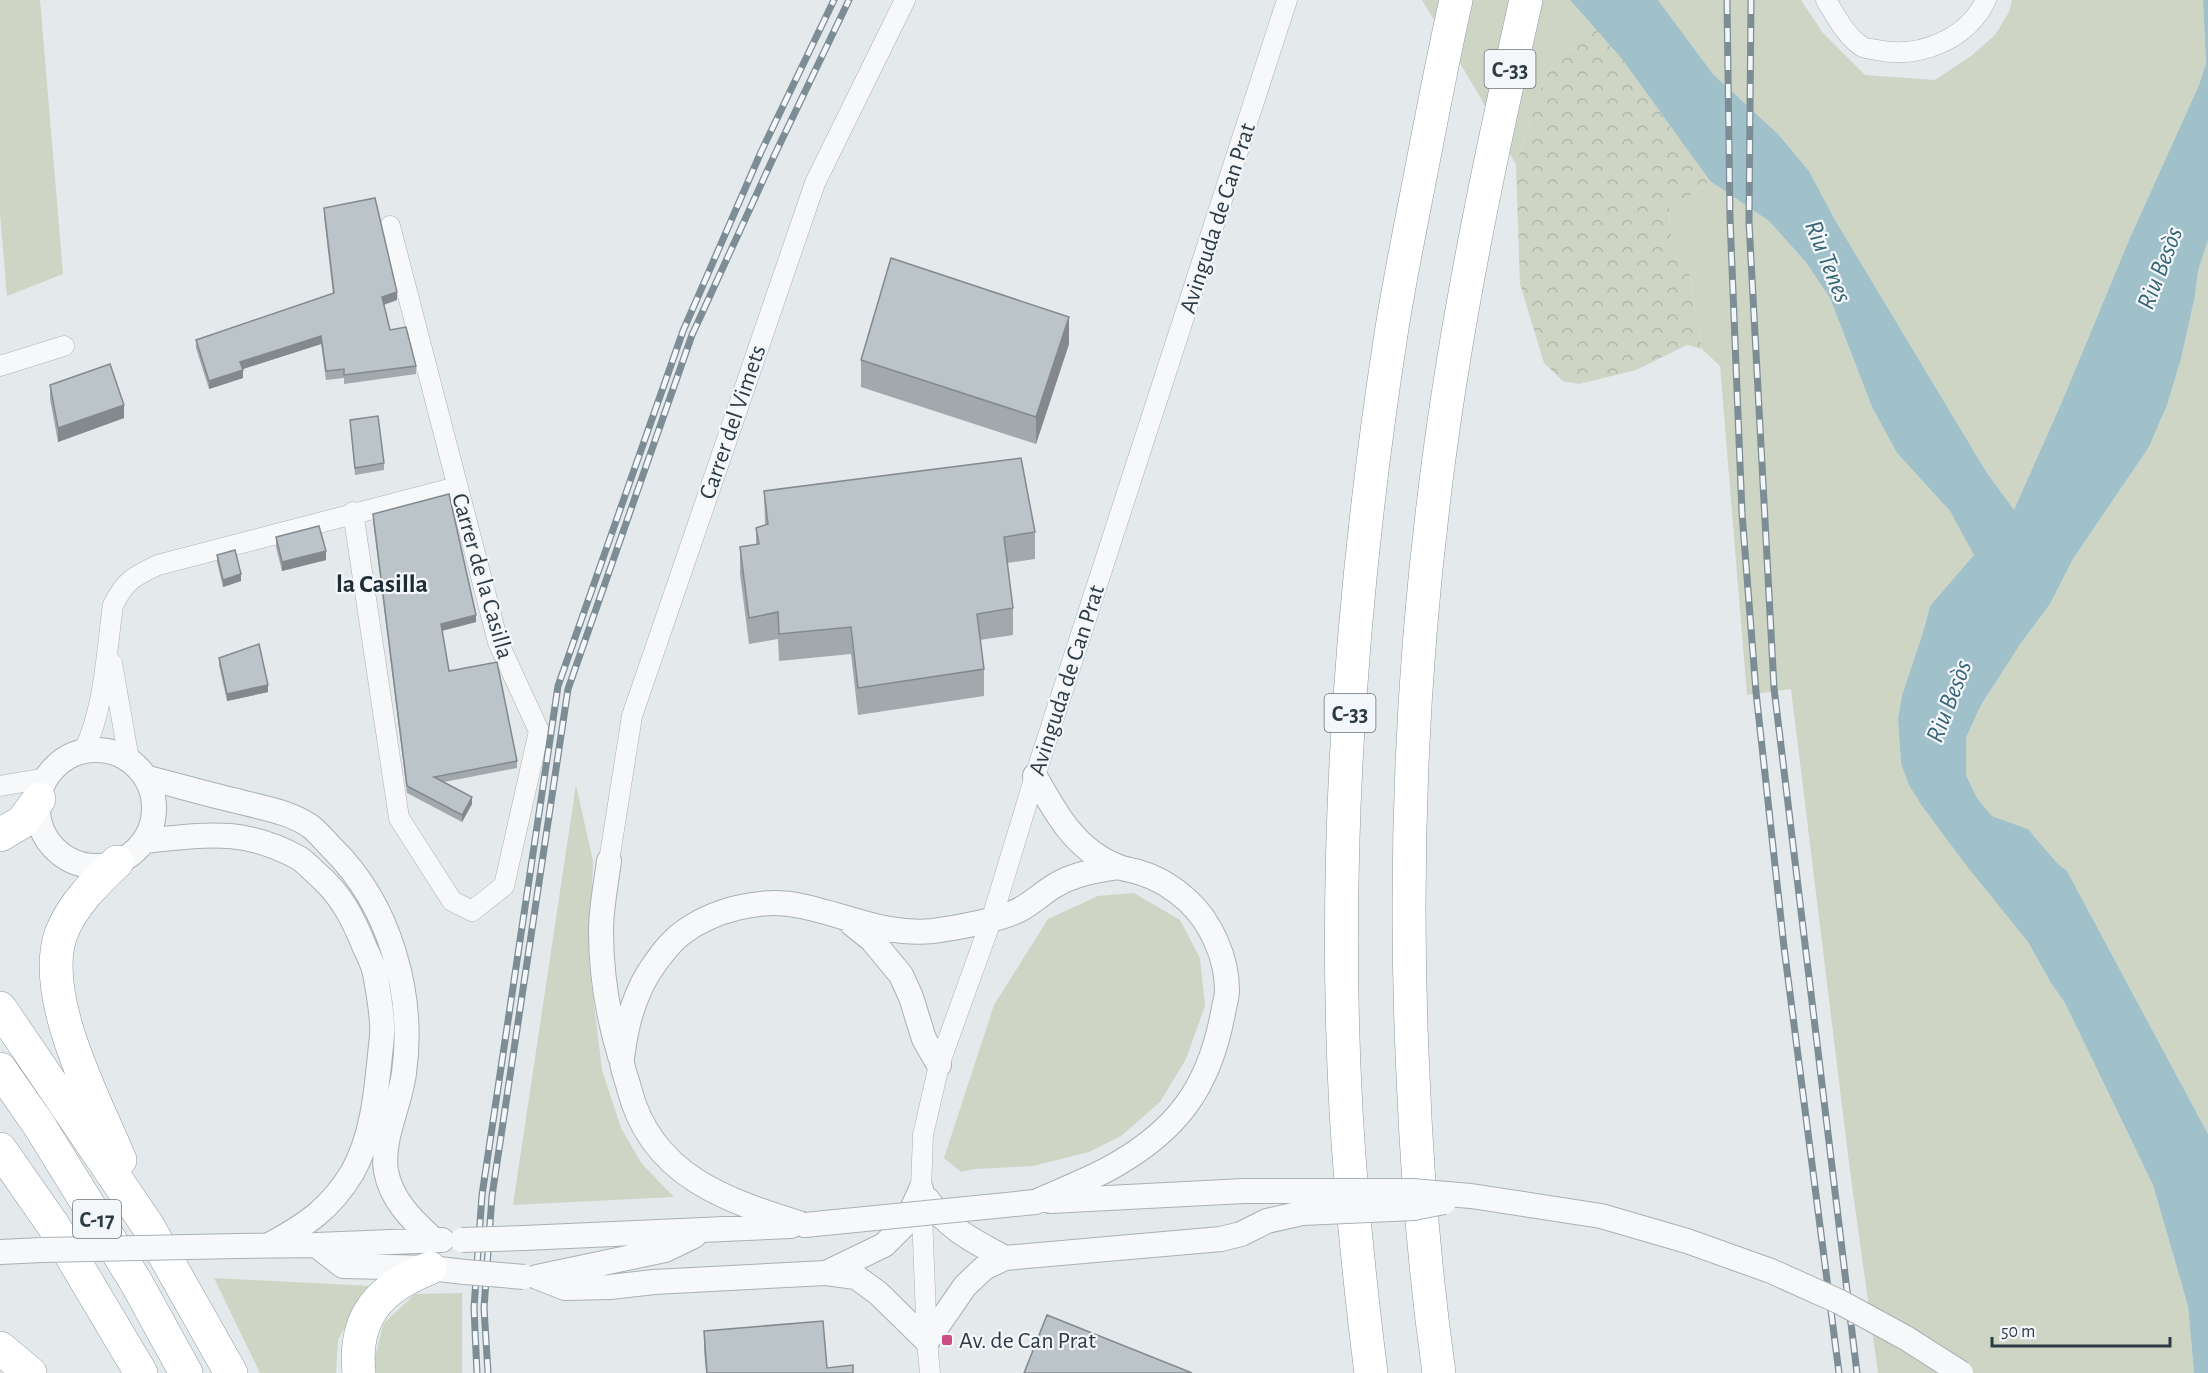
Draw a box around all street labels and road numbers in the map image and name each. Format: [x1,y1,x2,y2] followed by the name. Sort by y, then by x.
[1484,50,1536,88] road number: C-33
[1176,120,1260,316] street label: Avinguda de Can Prat
[695,342,771,502] street label: Carrer del Vimets
[447,491,517,662] street label: Carrer de la Casilla
[1025,582,1109,778] street label: Avinguda de Can Prat
[1324,694,1376,732] road number: C-33
[73,1200,121,1238] road number: C-17

